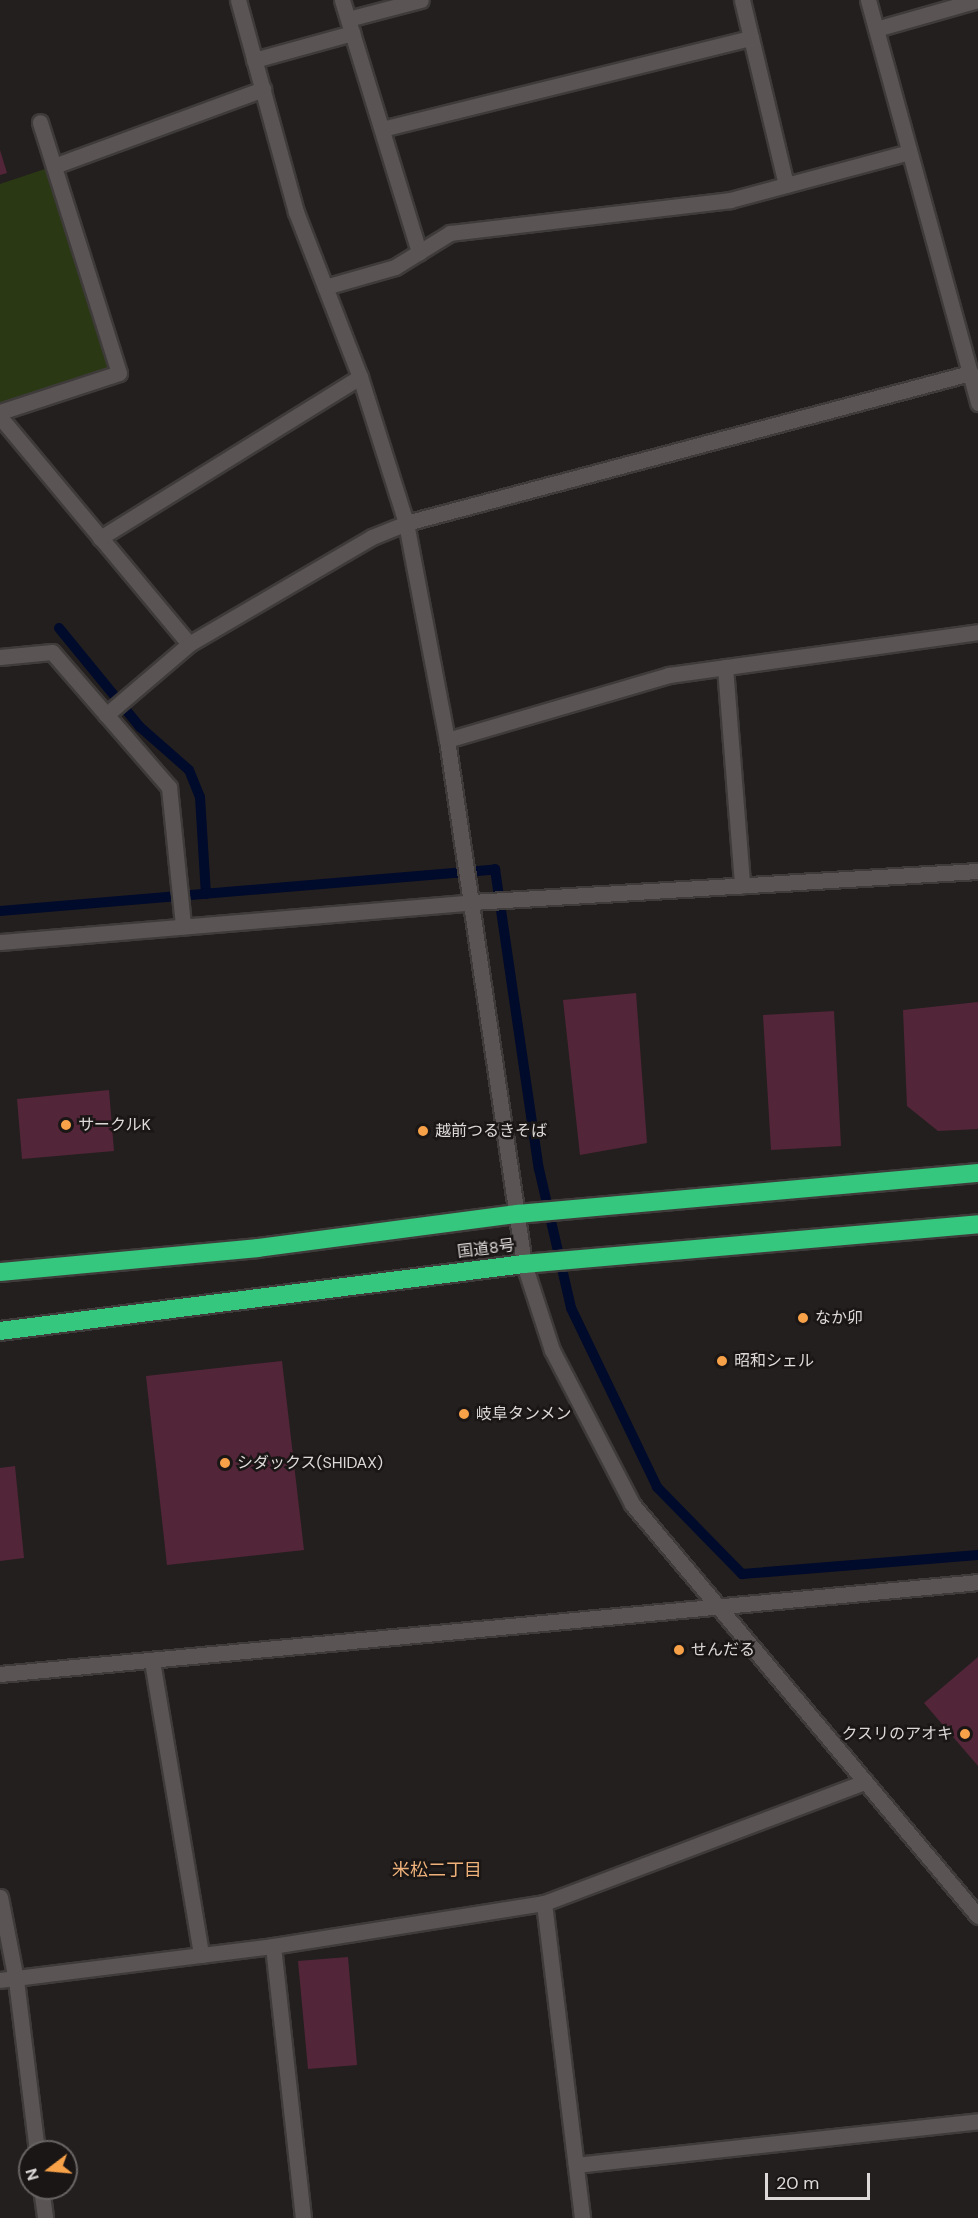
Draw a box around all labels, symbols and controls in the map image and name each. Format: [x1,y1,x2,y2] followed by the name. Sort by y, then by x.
[78,1115,151,1135] place label: サークルK
[59,1118,73,1132] marker: サークルK
[435,1121,547,1141] place label: 越前つるきそば
[416,1124,430,1138] marker: 越前つるきそば
[456,1236,516,1262] street label: 国道8号
[815,1308,863,1328] place label: なか卯
[796,1311,810,1325] marker: なか卯
[734,1351,814,1371] place label: 昭和シェル
[715,1354,729,1368] marker: 昭和シェル
[476,1404,572,1424] place label: 岐阜タンメン
[457,1407,471,1421] marker: 岐阜タンメン
[237,1453,383,1473] place label: シダックス(SHIDAX)
[218,1456,232,1470] marker: シダックス(SHIDAX)
[691,1640,755,1660] place label: せんだる
[672,1643,686,1657] marker: せんだる
[841,1724,953,1744] place label: クスリのアオキ
[958,1727,972,1741] marker: クスリのアオキ
[392,1859,482,1881] district label: 米松二丁目
[18,2140,78,2200] north arrow
[768,2161,873,2199] scale bar
[20,2166,44,2183] text: N
[776,2171,819,2195] text: 20 m

